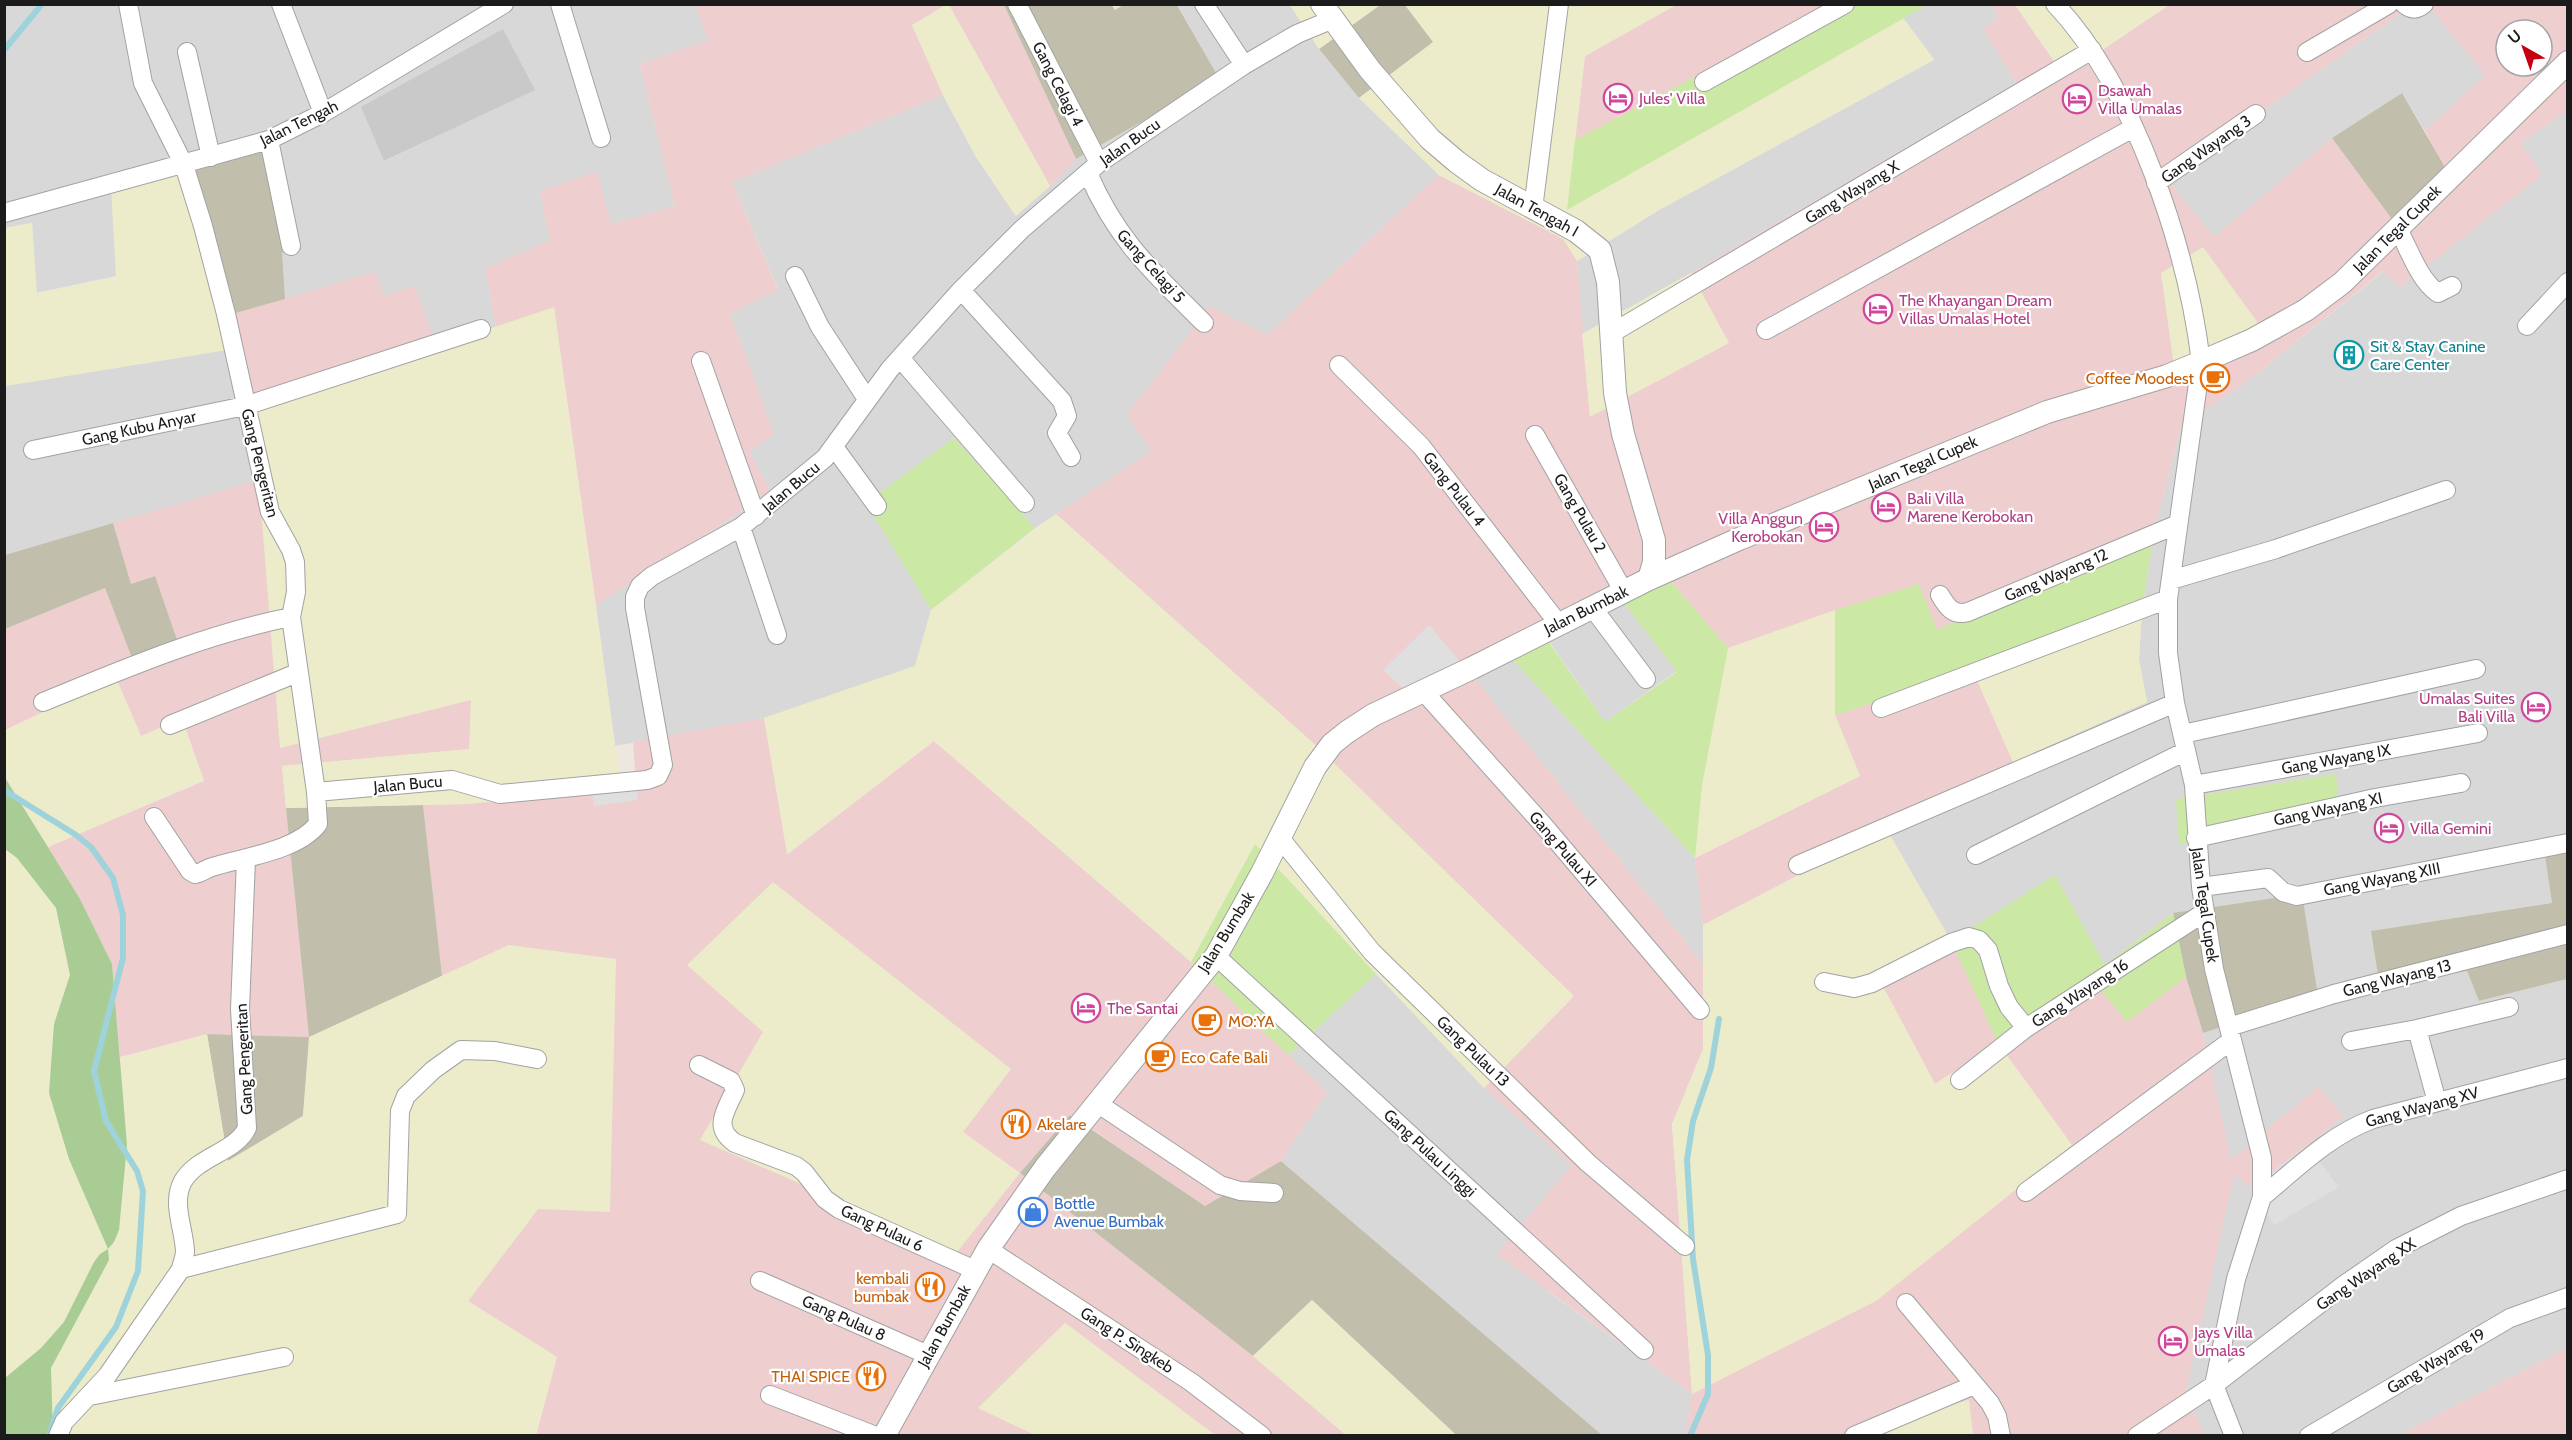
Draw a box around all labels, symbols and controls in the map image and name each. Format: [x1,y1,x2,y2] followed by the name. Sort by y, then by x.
[2494,18,2554,78] north arrow
[2504,26,2525,48] text: U
[1028,38,1088,130] street label: Gang Celagi 4
[2098,81,2182,118] place label: Dsawah Villa Umalas
[1602,82,1634,114] hotel icon: Jules' Villa
[2061,83,2093,115] hotel icon: Dsawah Villa Umalas
[1638,89,1706,108] place label: Jules' Villa
[256,96,341,150] street label: Jalan Tengah
[2157,111,2255,187] street label: Gang Wayang 3
[1095,114,1164,170] street label: Jalan Bucu
[1801,156,1903,228] street label: Gang Wayang X
[1491,179,1582,241] street label: Jalan Tengah I
[2348,181,2445,278] street label: Jalan Tegal Cupek
[1113,225,1189,307] street label: Gang Celagi 5
[1899,291,2052,328] place label: The Khayangan Dream Villas Umalas Hotel
[1862,293,1894,325] hotel icon: The Khayangan Dream Villas Umalas Hotel
[2370,337,2486,374] place label: Sit & Stay Canine Care Center
[2333,339,2365,371] building icon: Sit & Stay Canine Care Center
[2199,362,2231,394] cafe icon: Coffee Moodest
[2086,369,2195,388] place label: Coffee Moodest
[80,406,199,449] street label: Gang Kubu Anyar
[237,407,283,520] street label: Gang Pengeritan
[1865,431,1981,495] street label: Jalan Tegal Cupek
[1419,448,1489,530] street label: Gang Pulau 4
[758,458,824,517] street label: Jalan Bucu
[1550,470,1610,556] street label: Gang Pulau 2
[1907,489,2033,526] place label: Bali Villa Marene Kerobokan
[1870,491,1902,523] hotel icon: Bali Villa Marene Kerobokan
[1718,509,1803,546] place label: Villa Anggun Kerobokan
[1808,511,1840,543] hotel icon: Villa Anggun Kerobokan
[2001,545,2111,605] street label: Gang Wayang 12
[1540,581,1632,639] street label: Jalan Bumbak
[2419,689,2515,726] place label: Umalas Suites Bali Villa
[2520,691,2552,723] hotel icon: Umalas Suites Bali Villa
[2280,740,2393,778] street label: Gang Wayang IX
[372,772,443,797] street label: Jalan Bucu
[2272,788,2384,830] street label: Gang Wayang XI
[1525,808,1601,890] street label: Gang Pulau XI
[2373,812,2405,844] hotel icon: Villa Gemini
[2410,819,2491,838] place label: Villa Gemini
[2187,845,2223,965] street label: Jalan Tegal Cupek
[2322,858,2442,900] street label: Gang Wayang XIII
[1193,888,1259,977] street label: Jalan Bumbak
[2028,955,2132,1031] street label: Gang Wayang 16
[2341,955,2453,1001] street label: Gang Wayang 13
[1070,992,1102,1024] hotel icon: The Santai
[1107,999,1178,1018] place label: The Santai
[232,1003,256,1115] street label: Gang Pengeritan
[1191,1005,1223,1037] cafe icon: MO:YA
[1228,1012,1275,1031] place label: MO:YA
[1433,1012,1513,1090] street label: Gang Pulau 13
[1144,1041,1176,1073] cafe icon: Eco Cafe Bali
[1181,1048,1268,1067] place label: Eco Cafe Bali
[2363,1083,2481,1131] street label: Gang Wayang XV
[1380,1105,1480,1201] street label: Gang Pulau Linggi
[1000,1108,1032,1140] restaurant icon: Akelare
[1037,1115,1086,1134] place label: Akelare
[1054,1194,1165,1231] place label: Bottle Avenue Bumbak
[1017,1196,1049,1228] shop icon: Bottle Avenue Bumbak
[838,1201,926,1255] street label: Gang Pulau 6
[2313,1233,2420,1314] street label: Gang Wayang XX
[854,1269,910,1306] place label: kembali bumbak
[914,1271,946,1303] restaurant icon: kembali bumbak
[913,1281,975,1371] street label: Jalan Bumbak
[799,1291,889,1345] street label: Gang Pulau 8
[1077,1303,1177,1377] street label: Gang P. Singkeb
[2193,1323,2253,1360] place label: Jays Villa Umalas
[2383,1324,2489,1398] street label: Gang Wayang 19
[2157,1325,2189,1357] hotel icon: Jays Villa Umalas
[855,1360,887,1392] restaurant icon: THAI SPICE
[771,1367,850,1386] place label: THAI SPICE

